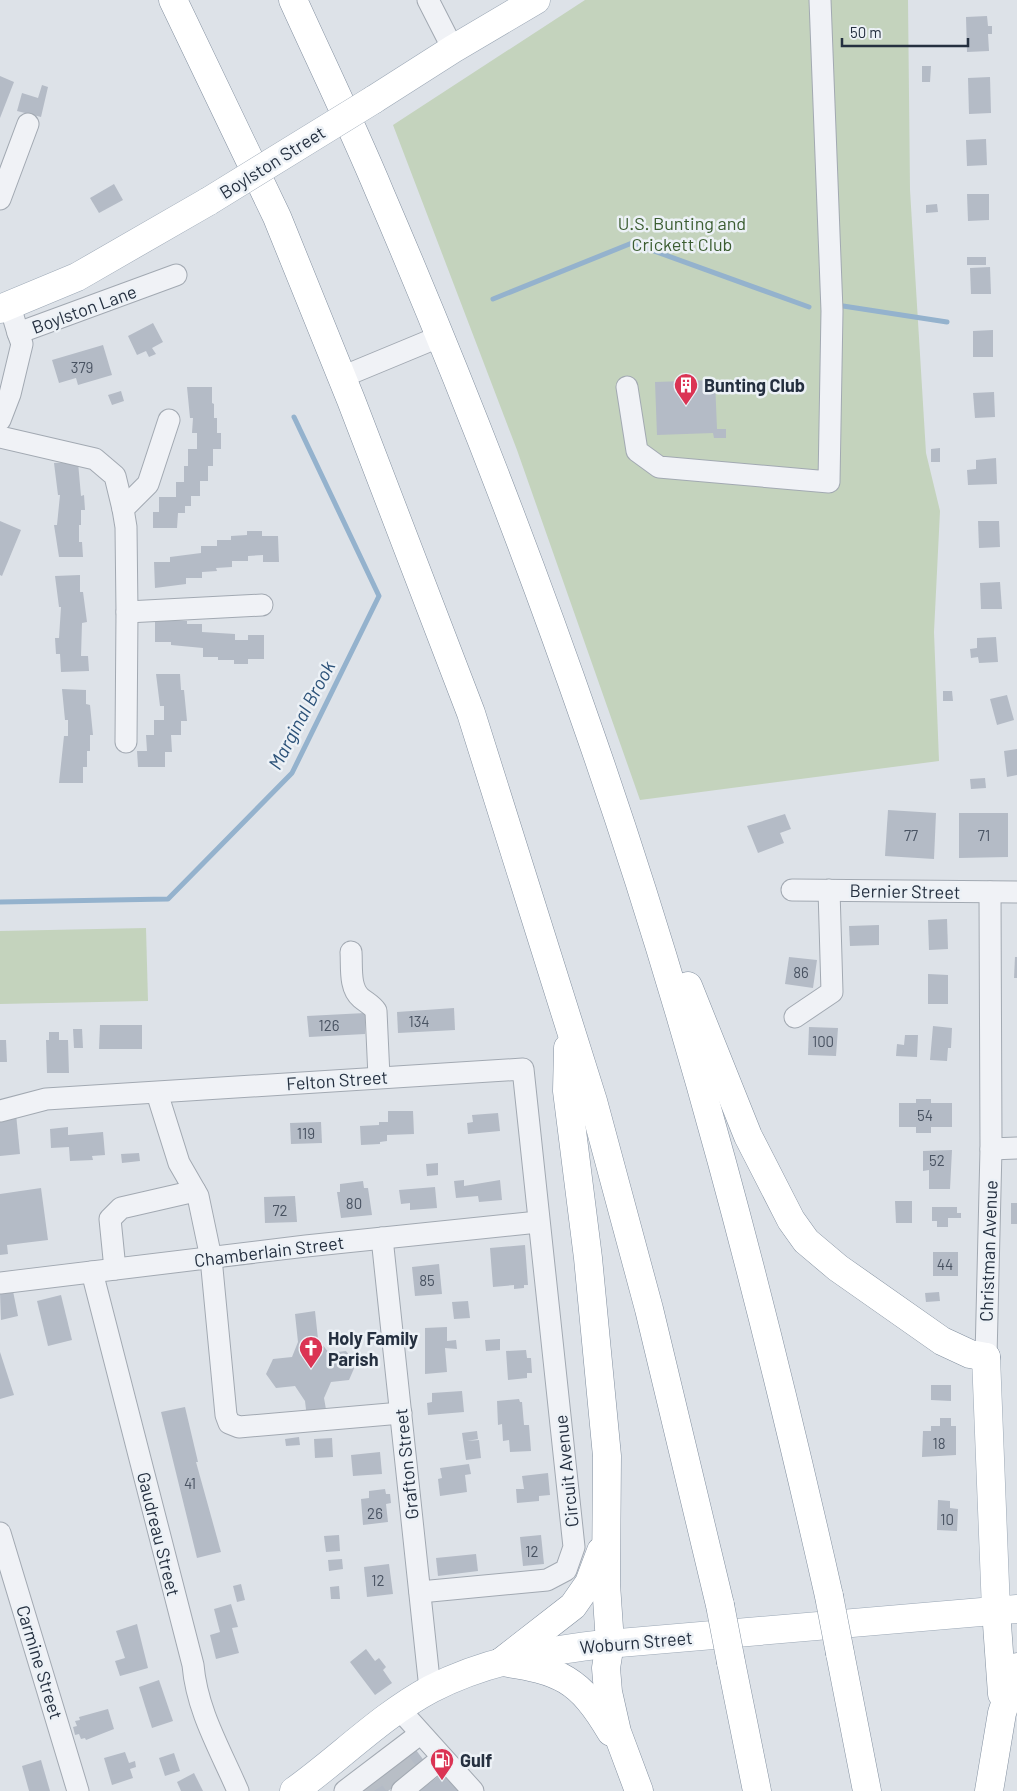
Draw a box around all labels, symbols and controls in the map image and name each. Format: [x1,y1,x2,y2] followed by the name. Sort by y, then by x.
[842,15,968,47] scale bar
[850,23,882,41] text: 50 m
[215,121,329,203] street label: Boylston Street
[618,212,746,255] park label: U.S. Bunting and Crickett Club
[29,280,139,338] street label: Boylston Lane
[71,358,93,376] house number: 379
[673,372,699,406] building icon: Bunting Club
[704,374,805,396] place label: Bunting Club
[263,656,340,773] water label: Marginal Brook
[904,826,918,844] house number: 77
[978,826,990,844] house number: 71
[850,879,960,903] street label: Bernier Street
[793,963,809,981] house number: 86
[408,1012,430,1030] house number: 134
[318,1016,340,1034] house number: 126
[812,1032,834,1050] house number: 100
[285,1065,389,1095] street label: Felton Street
[917,1106,933,1124] house number: 54
[297,1124,315,1142] house number: 119
[929,1151,945,1169] house number: 52
[975,1180,1001,1322] street label: Christman Avenue
[346,1194,362,1212] house number: 80
[272,1201,288,1219] house number: 72
[193,1231,345,1271] street label: Chamberlain Street
[937,1255,953,1273] house number: 44
[419,1271,435,1289] house number: 85
[328,1327,418,1370] place label: Holy Family Parish
[298,1335,324,1369] church icon: Holy Family Parish
[389,1407,423,1521] street label: Grafton Street
[549,1414,583,1528] street label: Circuit Avenue
[932,1434,946,1452] house number: 18
[133,1470,185,1598] street label: Gaudreau Street
[184,1474,196,1492] house number: 41
[367,1504,383,1522] house number: 26
[940,1510,954,1528] house number: 10
[525,1542,539,1560] house number: 12
[371,1571,385,1589] house number: 12
[12,1602,68,1722] street label: Carmine Street
[579,1626,693,1658] street label: Woburn Street
[429,1747,455,1781] fuel station icon: Gulf
[460,1749,492,1771] place label: Gulf

